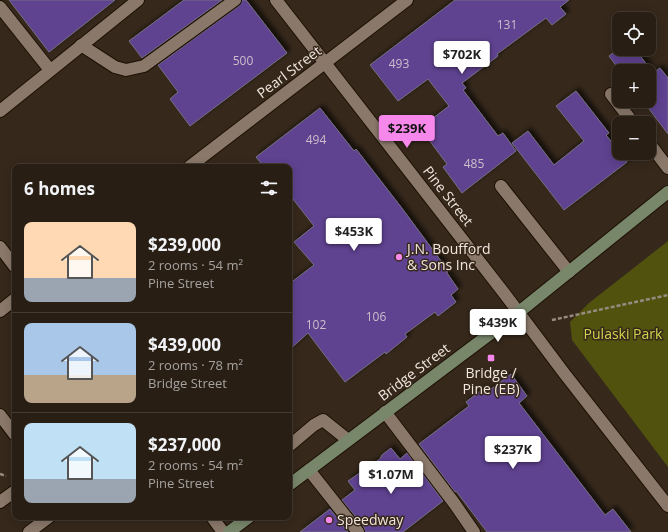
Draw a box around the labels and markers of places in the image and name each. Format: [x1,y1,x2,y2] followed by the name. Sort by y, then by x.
[434,41,490,75] pin: $702K
[379,115,435,149] pin: $239K
[326,218,382,252] pin: $453K
[405,239,490,274] place label: J.N. Boufford & Sons Inc
[394,252,404,262] marker: J.N. Boufford & Sons Inc
[470,309,526,343] pin: $439K
[486,353,496,363] marker: Bridge / Pine (EB)
[462,363,520,398] place label: Bridge / Pine (EB)
[485,436,541,470] pin: $237K
[358,461,424,495] pin: $1.07M
[337,510,404,529] place label: Speedway
[324,515,334,525] marker: Speedway

